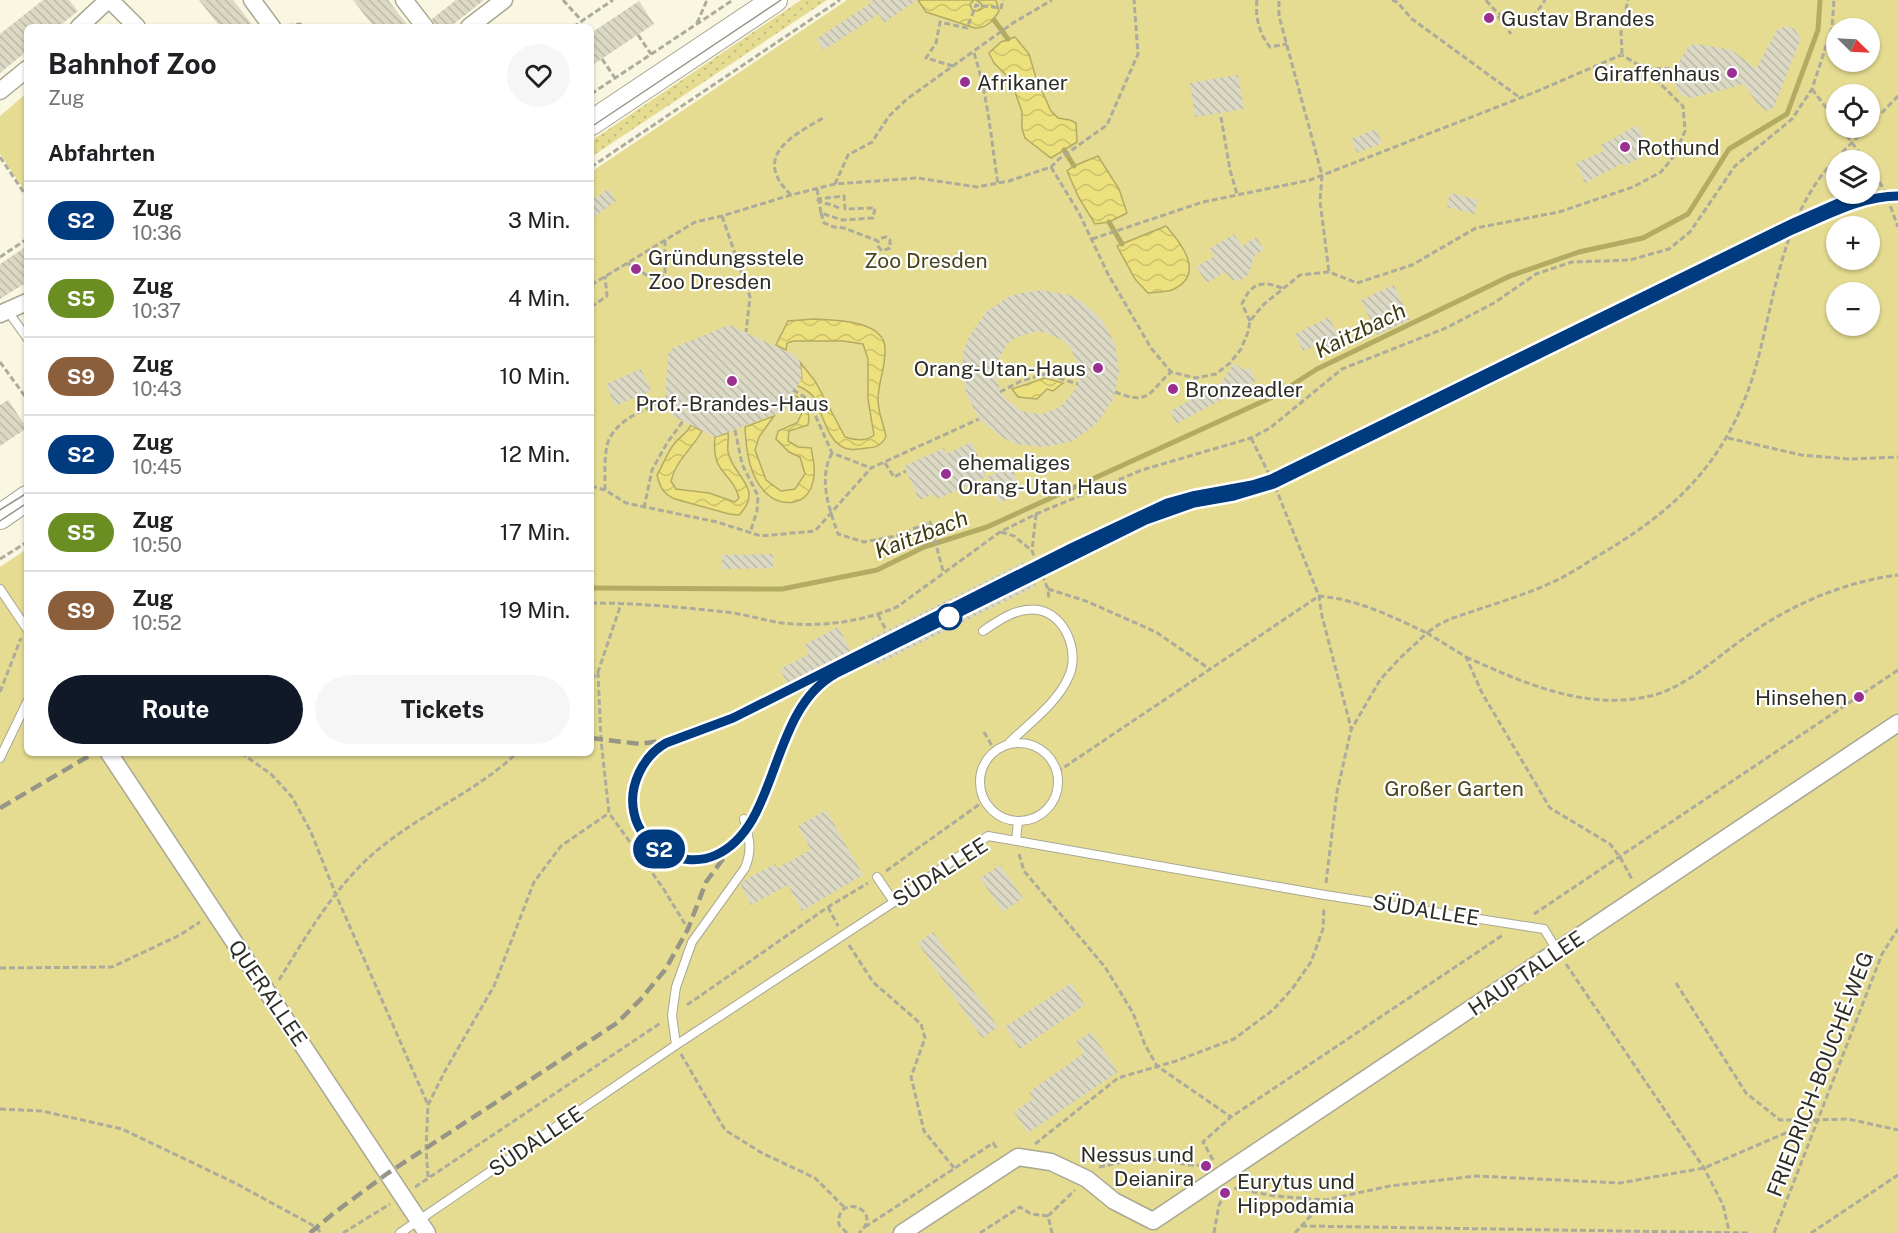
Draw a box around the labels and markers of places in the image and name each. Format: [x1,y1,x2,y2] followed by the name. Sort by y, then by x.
[1501,6,1655,31] place label: Gustav Brandes
[1482,11,1496,25] marker: Gustav Brandes
[1594,61,1720,86] place label: Giraffenhaus
[1725,66,1739,80] marker: Giraffenhaus
[977,70,1068,95] place label: Afrikaner
[958,75,972,89] marker: Afrikaner
[1637,135,1720,160] place label: Rothund
[1618,140,1632,154] marker: Rothund
[648,245,804,294] place label: Gründungsstele Zoo Dresden
[629,262,643,276] marker: Gründungsstele Zoo Dresden
[914,356,1086,381] place label: Orang-Utan-Haus
[1091,361,1105,375] marker: Orang-Utan-Haus
[725,374,739,388] marker: Prof.-Brandes-Haus
[1185,377,1303,402] place label: Bronzeadler
[1166,382,1180,396] marker: Bronzeadler
[635,391,829,416] place label: Prof.-Brandes-Haus
[958,450,1127,499] place label: ehemaliges Orang-Utan Haus
[939,467,953,481] marker: ehemaliges Orang-Utan Haus
[936,604,962,630] unlabelled marker
[1755,685,1847,710] place label: Hinsehen
[1852,690,1866,704] marker: Hinsehen
[1080,1142,1194,1191] place label: Nessus und Deianira
[1199,1159,1213,1173] marker: Nessus und Deianira
[1237,1169,1355,1218] place label: Eurytus und Hippodamia
[1218,1186,1232,1200] marker: Eurytus und Hippodamia

